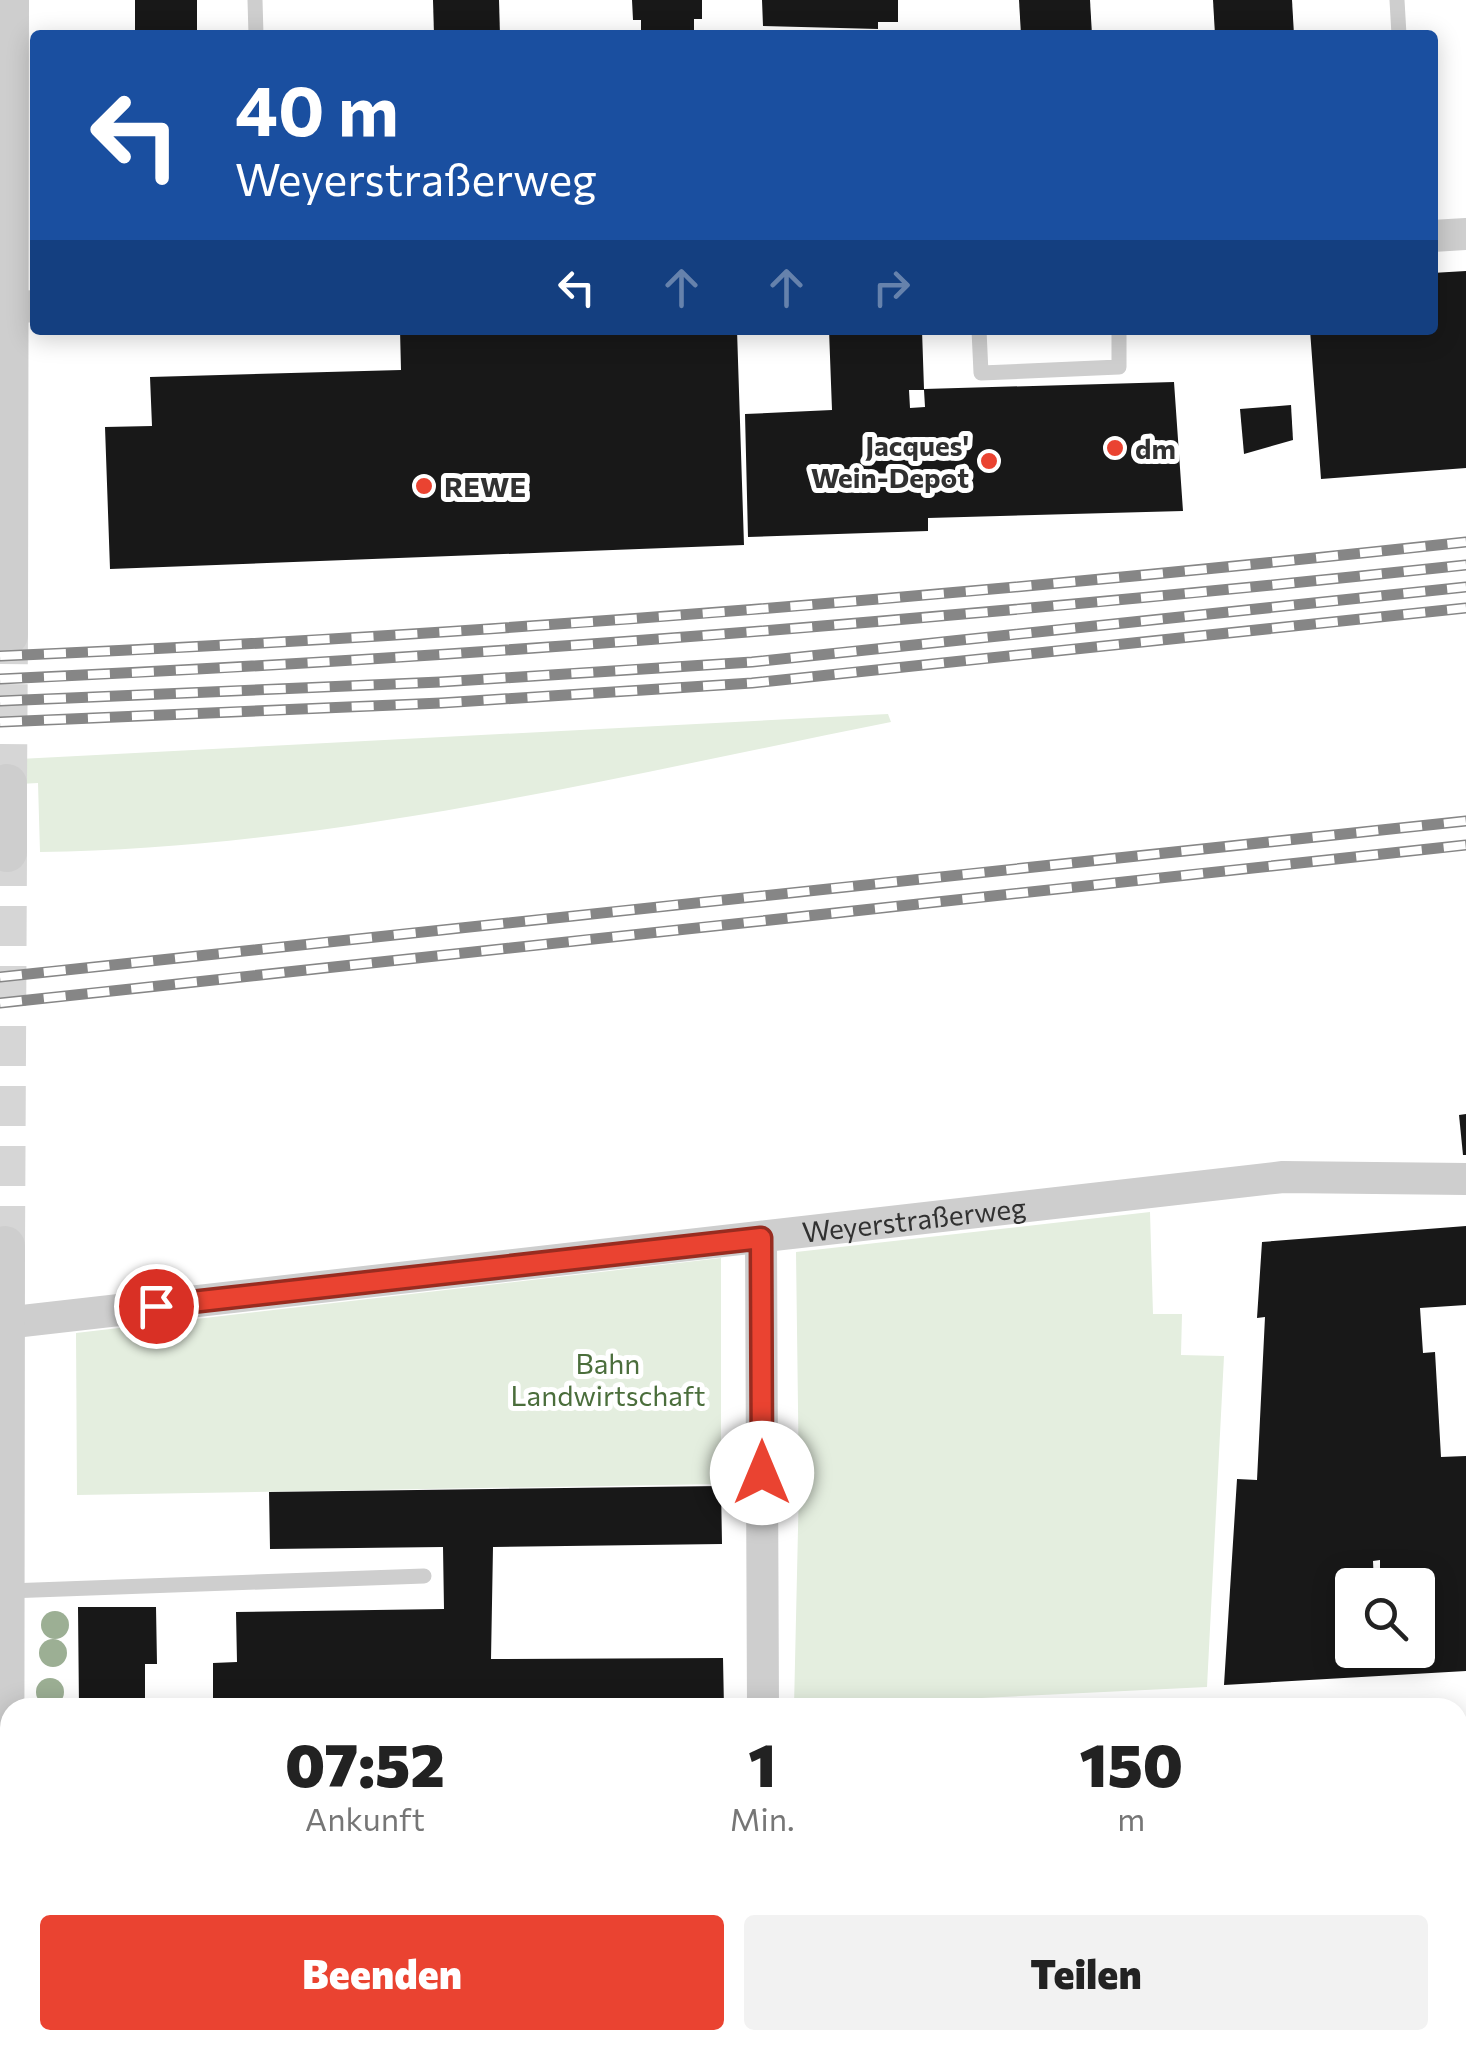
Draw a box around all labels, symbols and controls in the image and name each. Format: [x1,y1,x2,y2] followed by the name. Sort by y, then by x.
[235,65,399,150] text: 40 m
[70,70,200,200] icon: left
[235,150,597,205] text: Weyerstraßerweg
[549,260,604,315] icon: left
[654,260,709,315] icon: ahead
[759,260,814,315] icon: ahead
[864,260,919,315] icon: right
[811,428,969,494] place label: Jacques' Wein-Depot
[1135,431,1176,465] place label: dm
[1104,437,1126,459] marker: dm
[978,450,1000,472] marker: Jacques' Wein-Depot
[444,469,526,503] place label: REWE
[413,475,435,497] marker: REWE
[800,1189,1028,1249] street label: Weyerstraßerweg
[114,1264,199,1349] pin
[129,1279,184,1334] icon: arrive
[511,1346,705,1412] park label: Bahn Landwirtschaft
[710,1421,814,1525] position arrow
[1335,1568,1435,1668] map controls
[1335,1568,1435,1668] button: search
[285,1726,445,1799] text: 07:52
[748,1726,776,1799] text: 1
[1080,1726,1183,1799] text: 150
[305,1798,425,1838] text: Ankunft
[730,1798,795,1838] text: Min.
[1117,1798,1145,1838] text: m
[40,1915,724,2030] button: Beenden
[744,1915,1428,2030] button: Teilen

